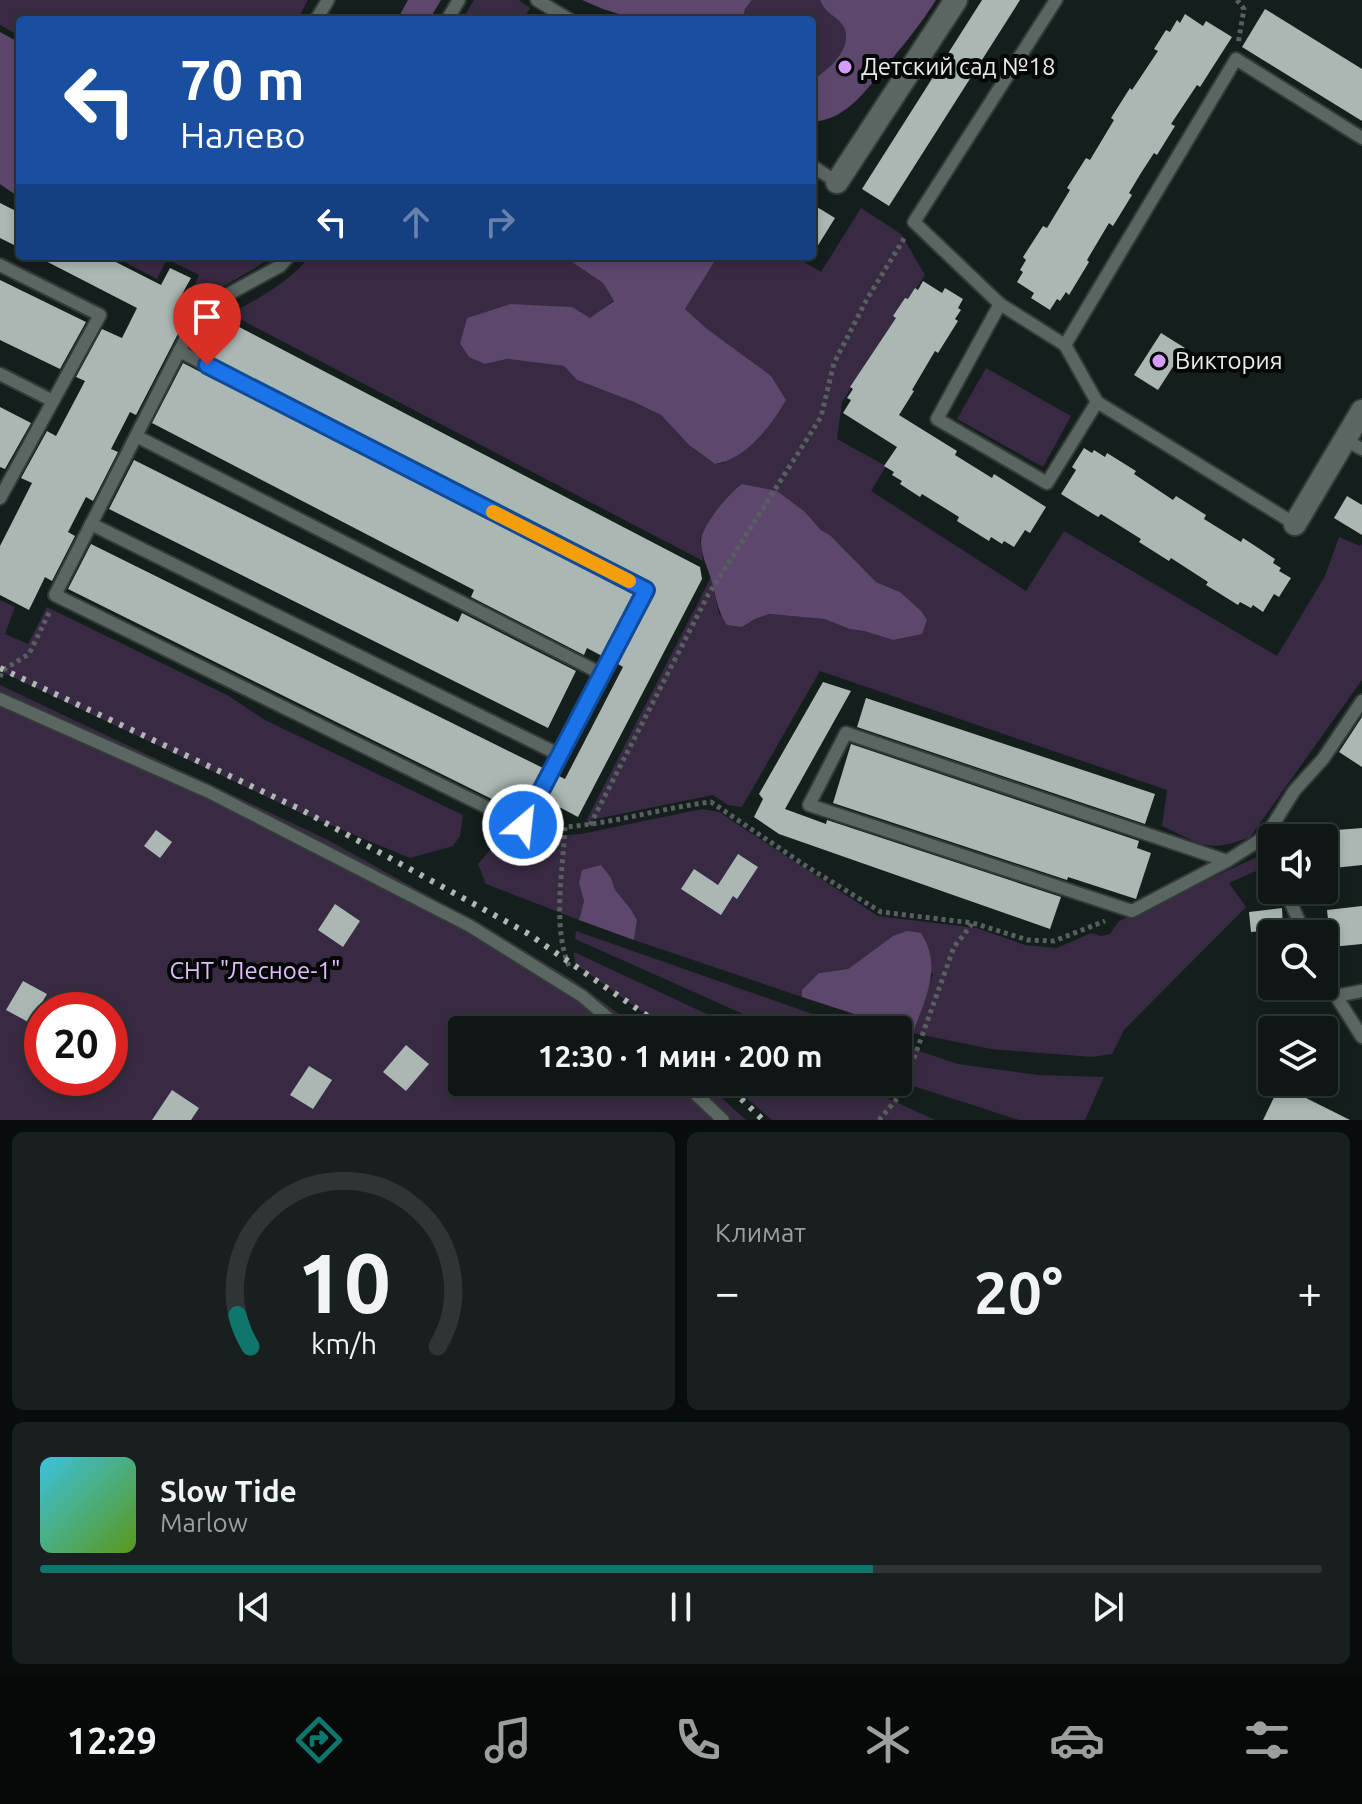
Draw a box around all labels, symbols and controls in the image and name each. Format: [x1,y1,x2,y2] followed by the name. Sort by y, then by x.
[48,48,152,152] icon: left
[180,48,305,111] text: 70 m
[861,53,1056,80] place label: Детский сад №18
[836,58,854,76] marker: Детский сад №18
[180,114,305,155] text: Налево
[310,200,354,244] icon: left
[394,200,438,244] icon: ahead
[478,200,522,244] icon: right
[173,283,241,365] pin
[185,295,229,339] icon: arrive
[1175,347,1283,374] place label: Виктория
[1150,352,1168,370] marker: Виктория
[481,783,565,867] position arrow
[1258,824,1338,1096] map controls
[1258,824,1338,904] button: sound
[1258,920,1338,1000] button: search
[169,957,341,984] park label: СНТ "Лесное-1"
[24,992,128,1096] speed limit sign: 20
[1258,1016,1338,1096] button: layers
[538,1039,822,1073] text: 12:30 · 1 мин · 200 m
[715,1218,806,1247] text: Климат
[297,1235,390,1329] text: 10
[974,1258,1063,1325] text: 20°
[715,1267,740,1316] text: −
[1297,1267,1322,1316] text: +
[311,1327,377,1359] text: km/h
[160,1474,297,1508] text: Slow Tide
[160,1508,248,1537] text: Marlow
[232,1585,276,1629] icon: previous
[659,1585,703,1629] icon: pause
[1086,1585,1130,1629] icon: next
[291,1712,347,1768] icon: directions
[480,1712,536,1768] icon: music
[670,1712,726,1768] icon: phone
[860,1712,916,1768] icon: climate
[1049,1712,1105,1768] icon: car
[1239,1712,1295,1768] icon: filters
[67,1720,157,1761] text: 12:29

